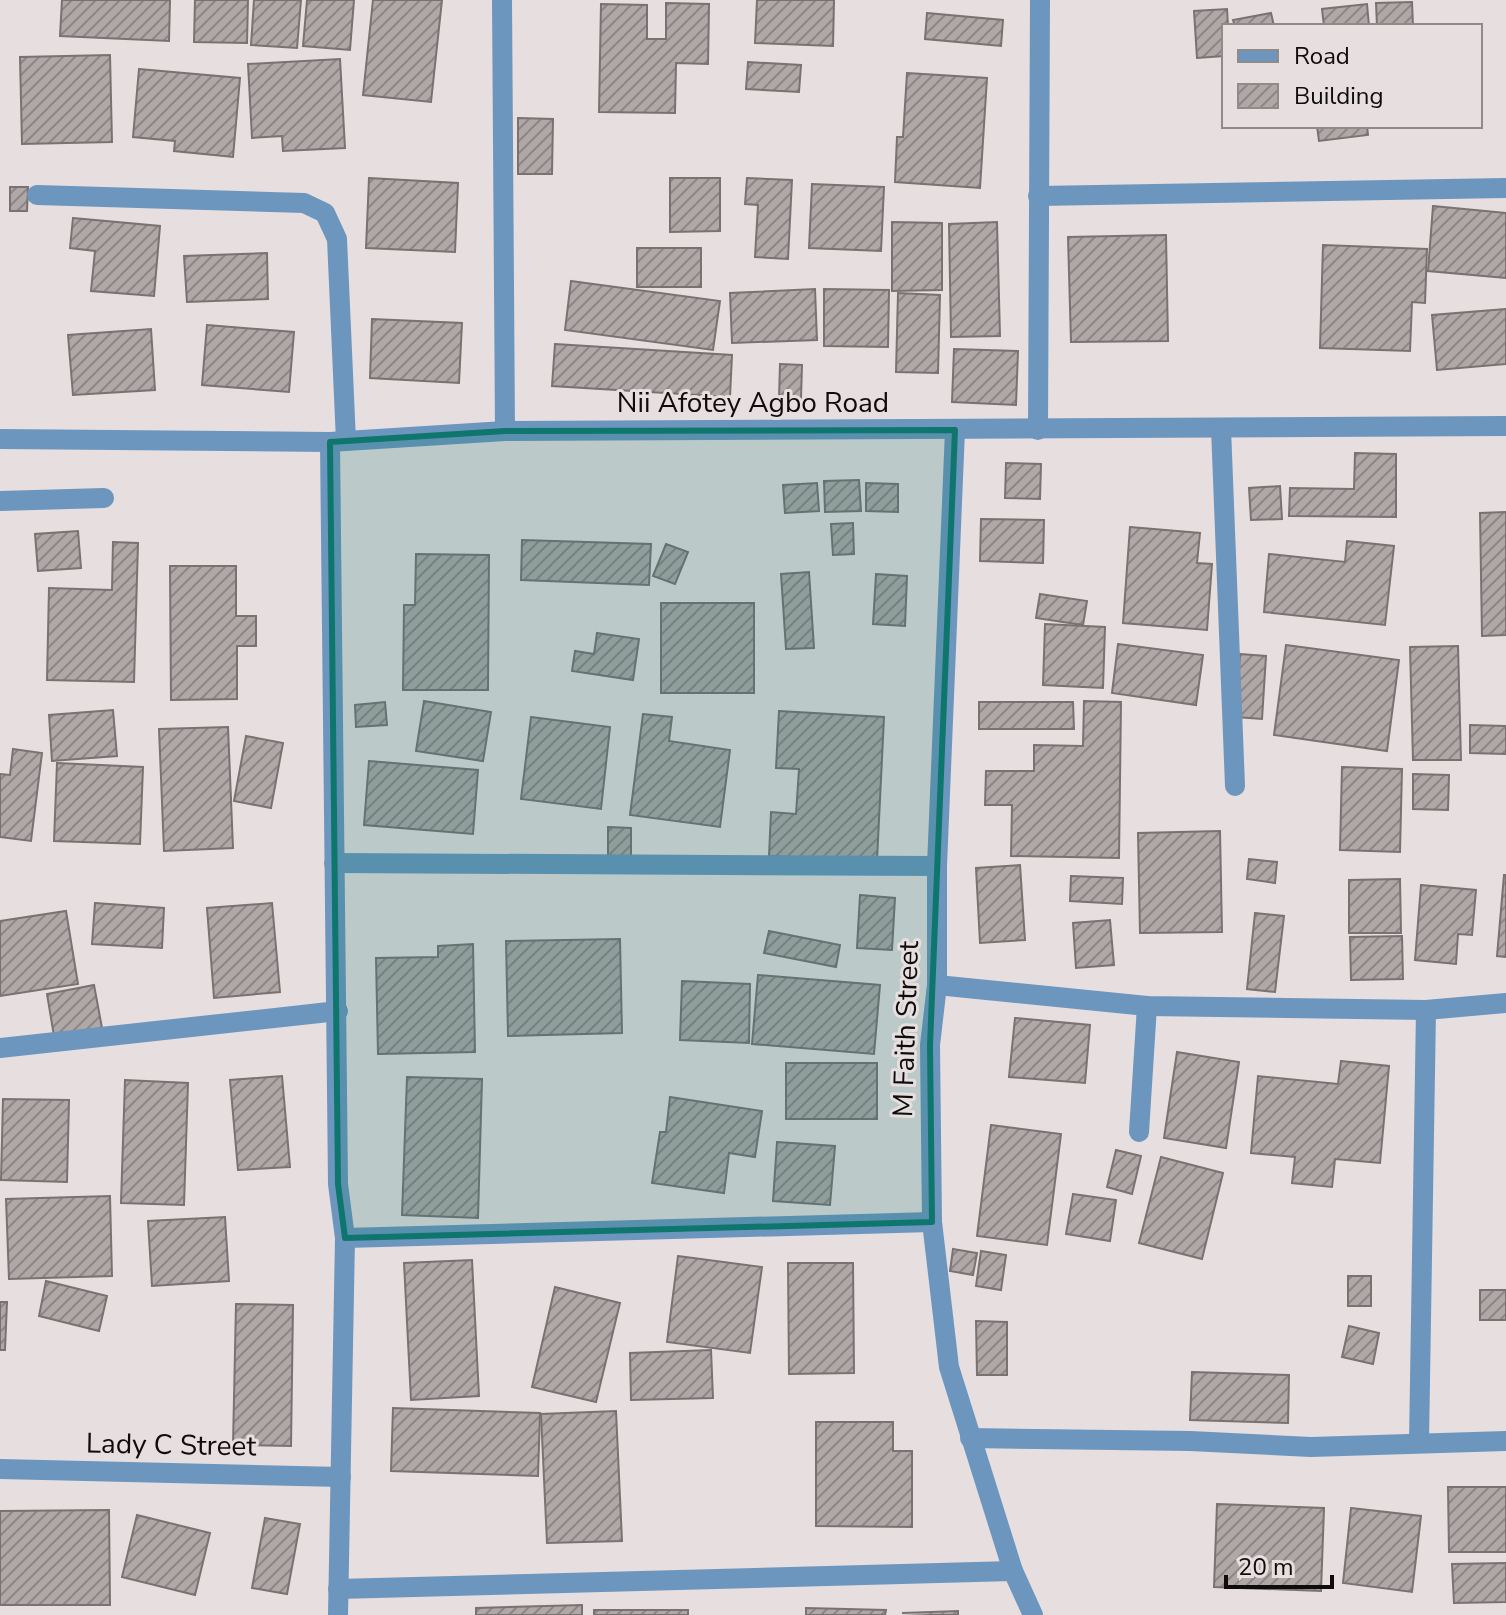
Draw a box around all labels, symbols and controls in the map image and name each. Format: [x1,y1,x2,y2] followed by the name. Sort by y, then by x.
[1222,24,1482,128] legend
[1294,40,1350,72] text: Road
[1294,80,1384,112] text: Building
[617,384,889,422] street label: Nii Afotey Agbo Road
[884,940,928,1118] street label: M Faith Street
[85,1425,257,1465] street label: Lady C Street
[1226,1539,1332,1589] scale bar
[1238,1551,1294,1583] text: 20 m

